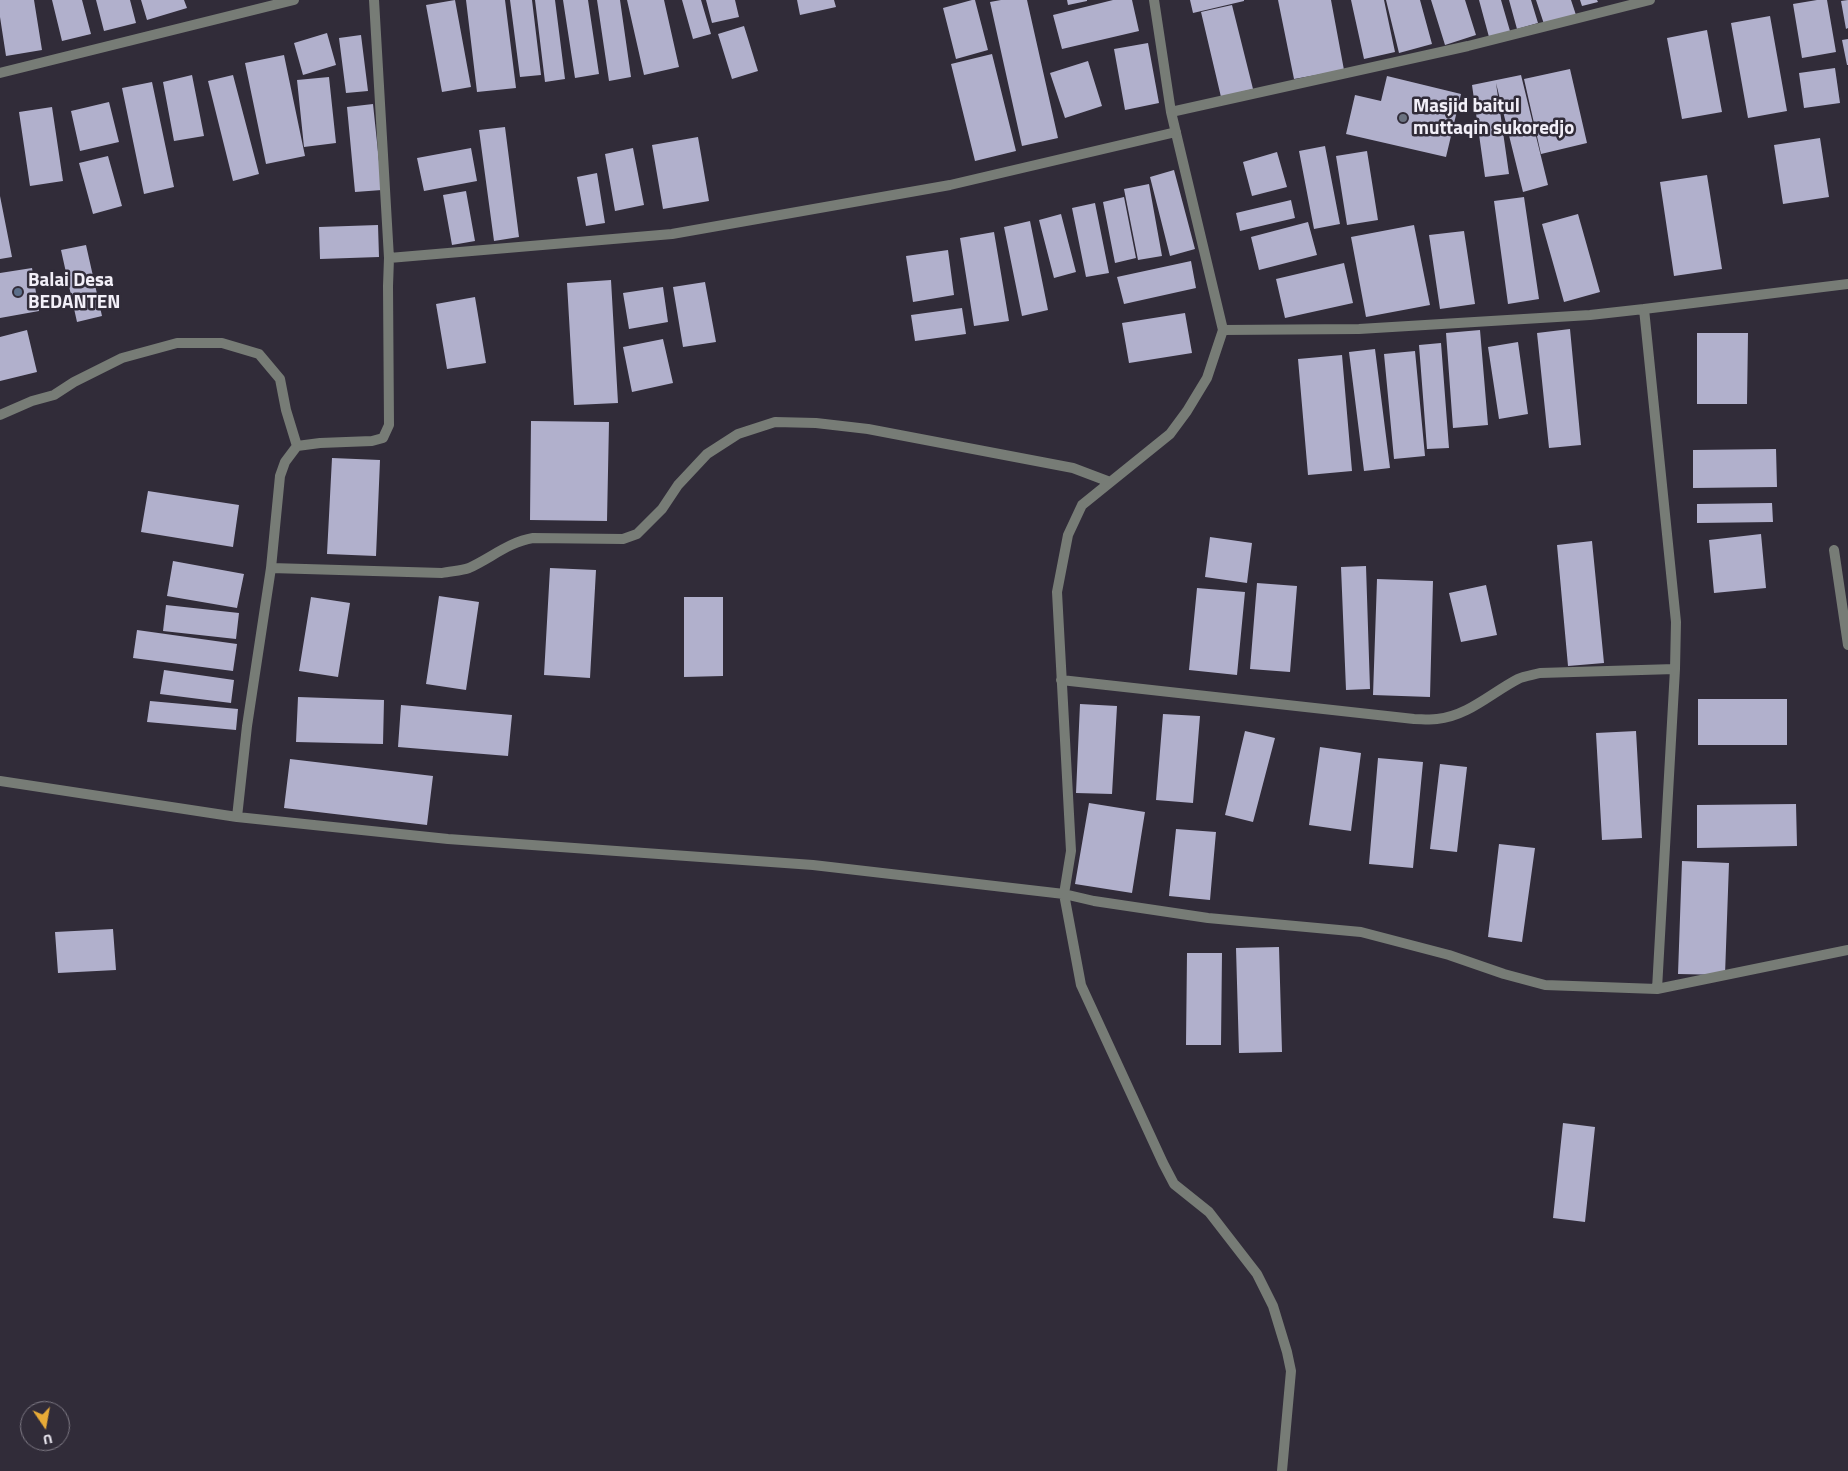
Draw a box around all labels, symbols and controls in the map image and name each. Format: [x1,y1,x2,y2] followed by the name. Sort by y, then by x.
[1413,96,1574,140] place label: Masjid baitul muttaqin sukoredjo
[1397,112,1409,124] marker: Masjid baitul muttaqin sukoredjo
[28,270,120,314] place label: Balai Desa BEDANTEN
[12,286,24,298] marker: Balai Desa BEDANTEN
[20,1401,70,1451] north arrow
[41,1429,55,1451] text: U

